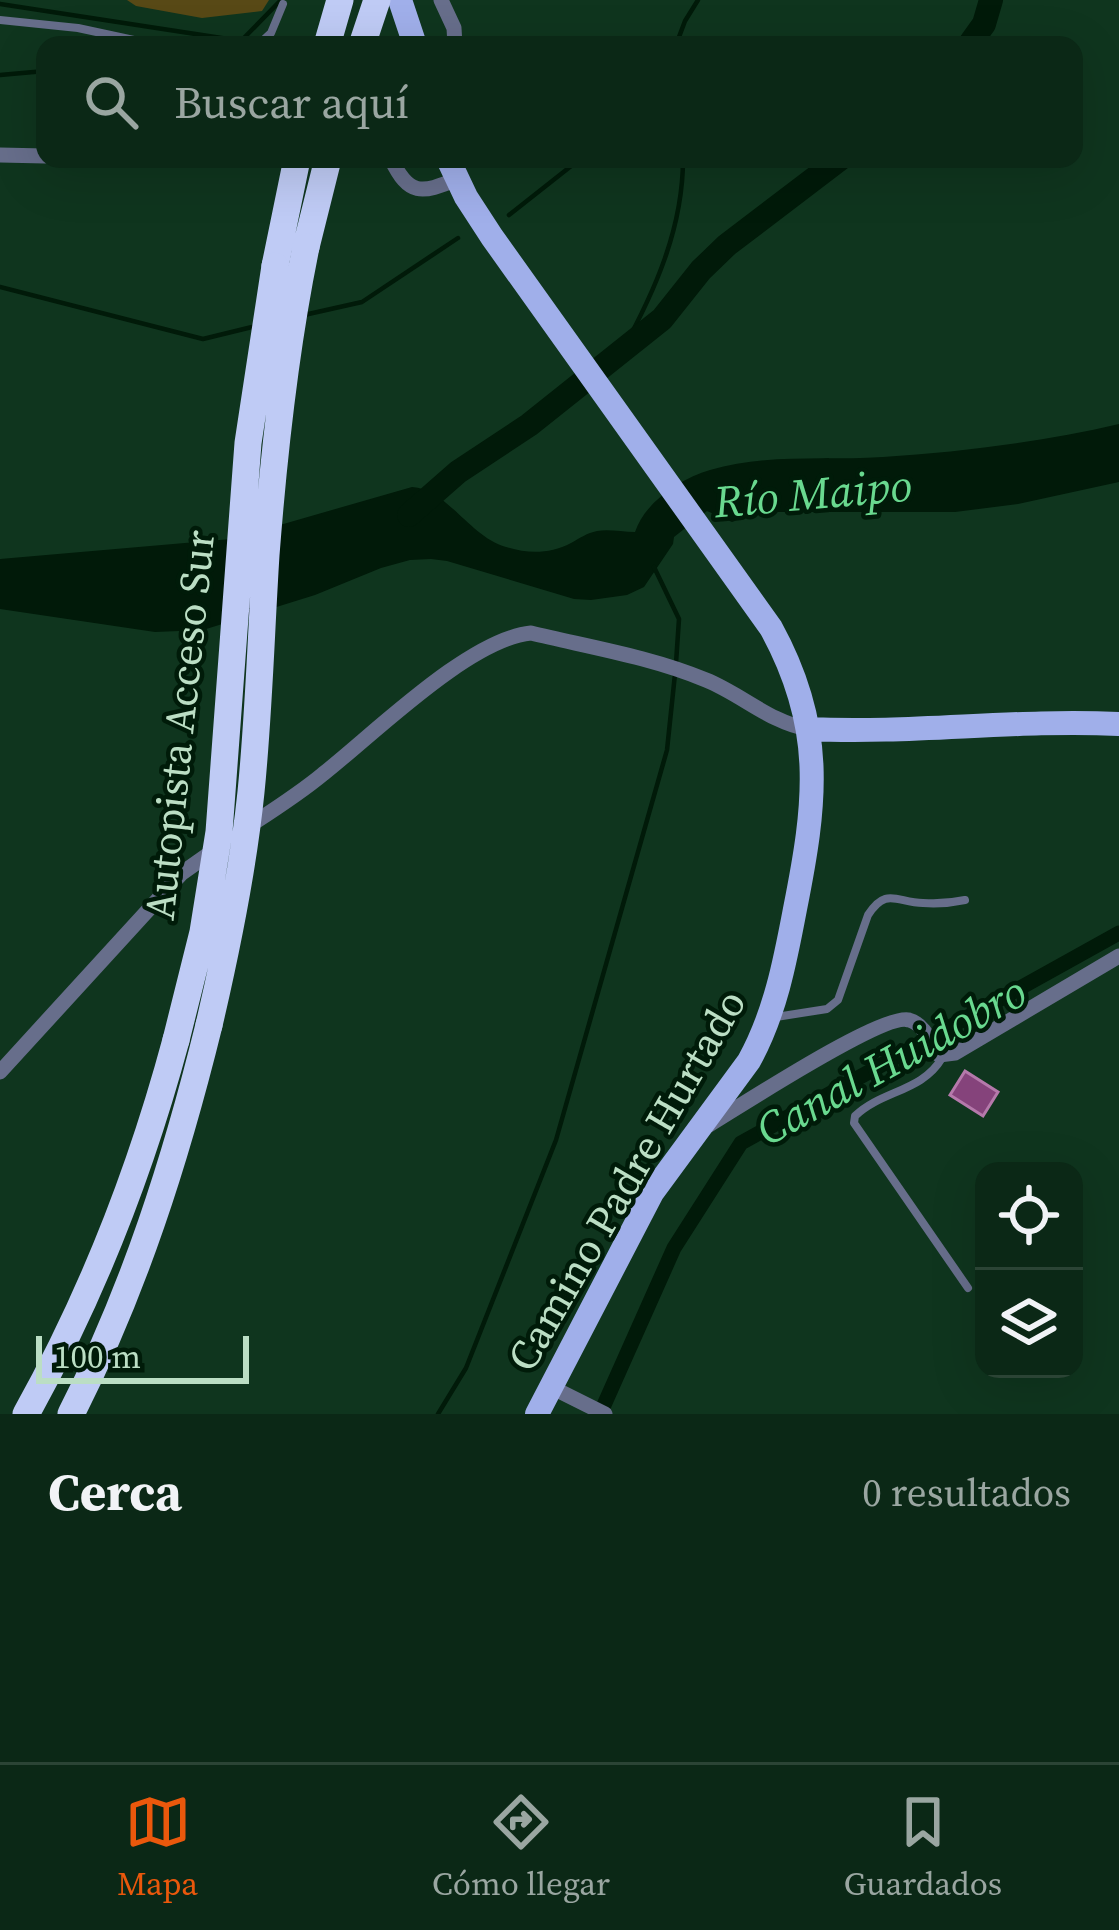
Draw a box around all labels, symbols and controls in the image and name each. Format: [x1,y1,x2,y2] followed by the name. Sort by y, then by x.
[36,36,1083,168] search box
[78,69,144,135] icon: search
[174,71,409,133] text: Buscar aquí
[711,453,914,533] water label: Río Maipo
[130,527,228,923] street label: Autopista Acceso Sur
[745,960,1037,1160] water label: Canal Huidobro
[493,978,759,1382] street label: Camino Padre Hurtado
[975,1162,1083,1378] map controls
[975,1162,1083,1270] button: locate
[975,1270,1083,1378] button: layers
[36,1330,249,1383] scale bar
[54,1334,141,1379] text: 100 m
[48,1457,182,1527] text: Cerca
[862,1466,1071,1519] text: 0 resultados
[117,1789,198,1906] tab: Mapa
[432,1789,610,1906] tab: Cómo llegar
[844,1789,1002,1906] tab: Guardados

